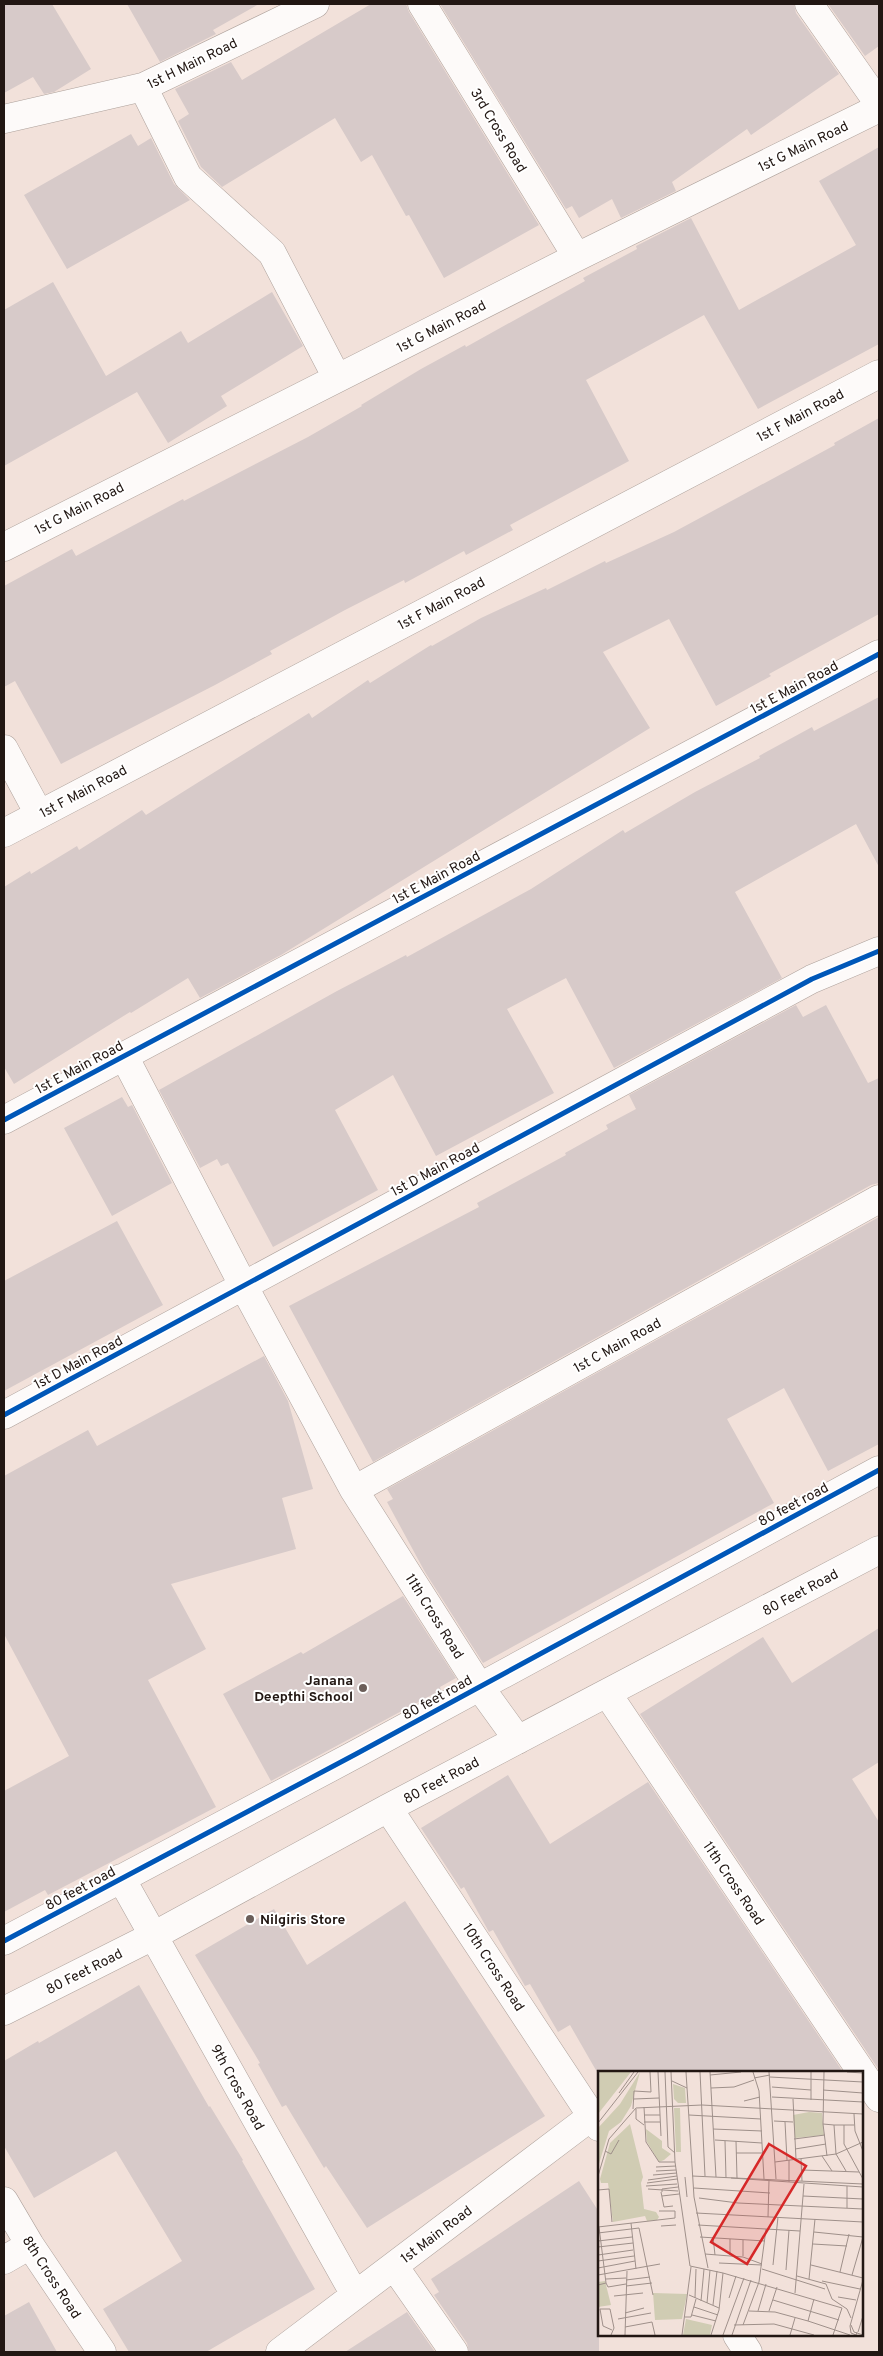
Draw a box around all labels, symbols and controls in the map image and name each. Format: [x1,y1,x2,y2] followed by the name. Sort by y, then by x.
[145,35,241,94] street label: 1st H Main Road
[466,86,530,176] street label: 3rd Cross Road
[756,118,852,177] street label: 1st G Main Road
[394,297,489,357] street label: 1st G Main Road
[754,386,847,446] street label: 1st F Main Road
[32,479,127,539] street label: 1st G Main Road
[395,574,488,634] street label: 1st F Main Road
[748,658,842,719] street label: 1st E Main Road
[37,762,130,822] street label: 1st F Main Road
[390,848,484,909] street label: 1st E Main Road
[33,1038,127,1099] street label: 1st E Main Road
[388,1140,483,1201] street label: 1st D Main Road
[571,1315,665,1377] street label: 1st C Main Road
[31,1333,126,1394] street label: 1st D Main Road
[756,1480,832,1531] street label: 80 feet road
[760,1566,842,1620] street label: 80 Feet Road
[401,1571,467,1663] street label: 11th Cross Road
[400,1672,476,1724] street label: 80 feet road
[254,1673,353,1706] place label: Janana Deepthi School
[357,1682,369,1694] marker: Janana Deepthi School
[401,1754,483,1808] street label: 80 Feet Road
[699,1839,767,1929] street label: 11th Cross Road
[43,1864,119,1915] street label: 80 feet road
[260,1912,345,1929] place label: Nilgiris Store
[244,1913,256,1925] marker: Nilgiris Store
[458,1921,527,2015] street label: 10th Cross Road
[44,1946,126,1999] street label: 80 Feet Road
[206,2042,267,2133] street label: 9th Cross Road
[598,2071,863,2336] inset map
[398,2203,476,2268] street label: 1st Main Road
[18,2233,84,2322] street label: 8th Cross Road

